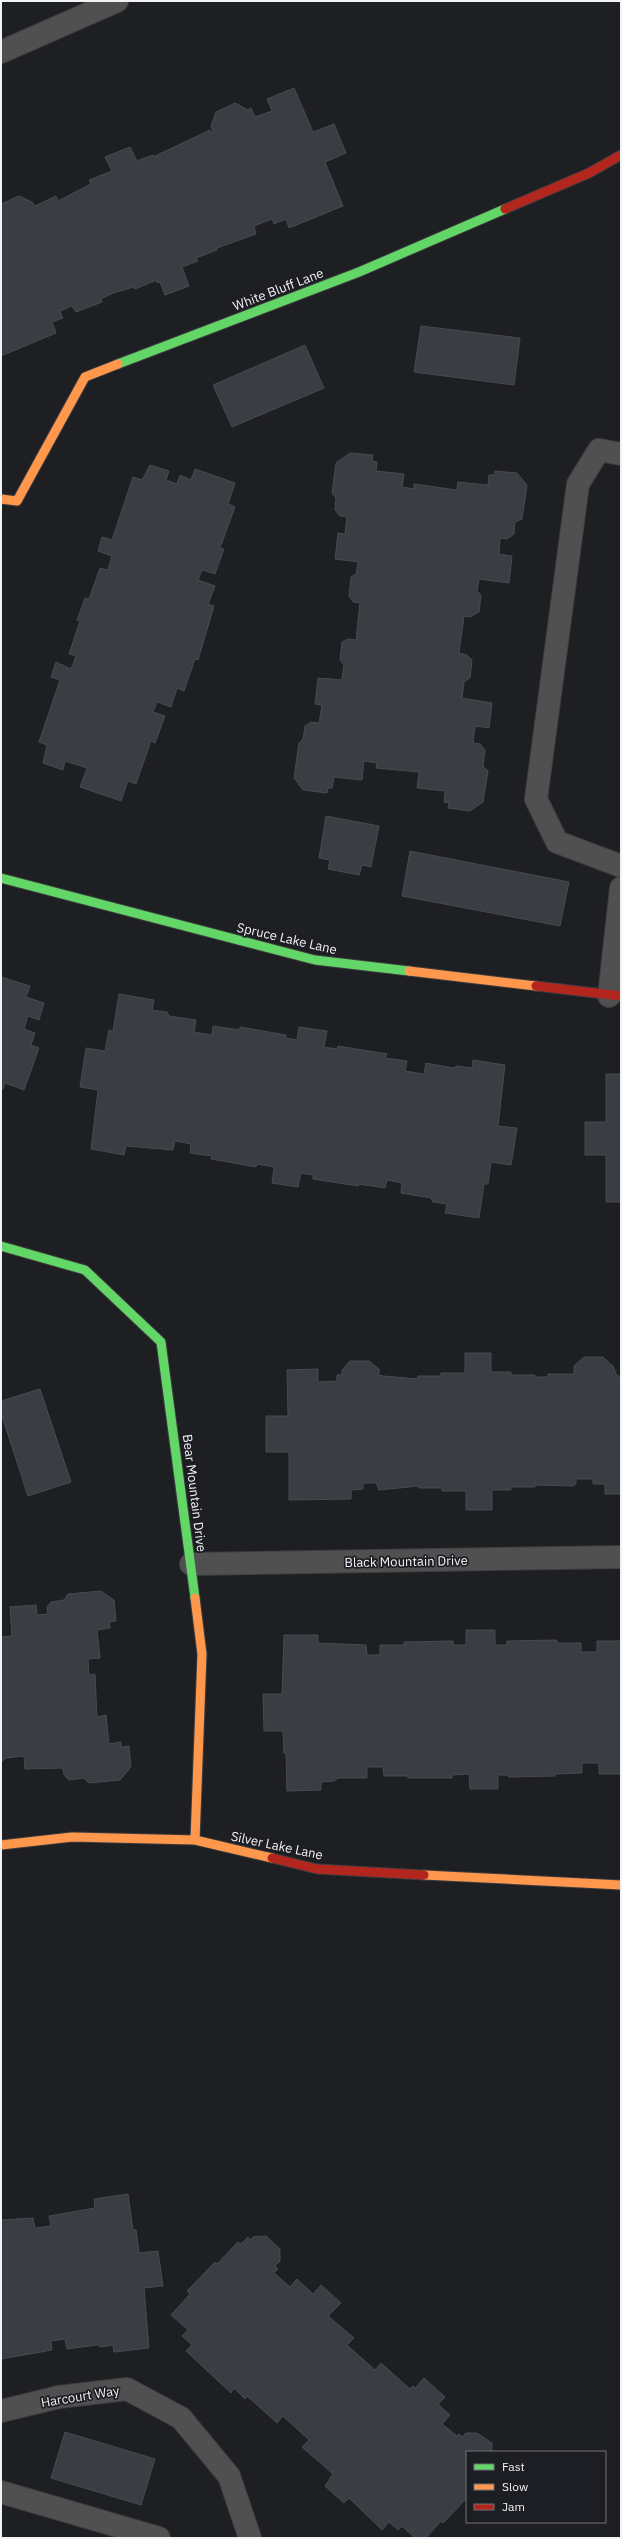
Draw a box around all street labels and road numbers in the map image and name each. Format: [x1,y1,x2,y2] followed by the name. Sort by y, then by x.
[230,264,326,315] street label: White Bluff Lane
[235,919,339,958] street label: Spruce Lake Lane
[179,1433,210,1553] street label: Bear Mountain Drive
[344,1552,468,1571] street label: Black Mountain Drive
[229,1827,324,1864] street label: Silver Lake Lane
[40,2382,121,2411] street label: Harcourt Way

